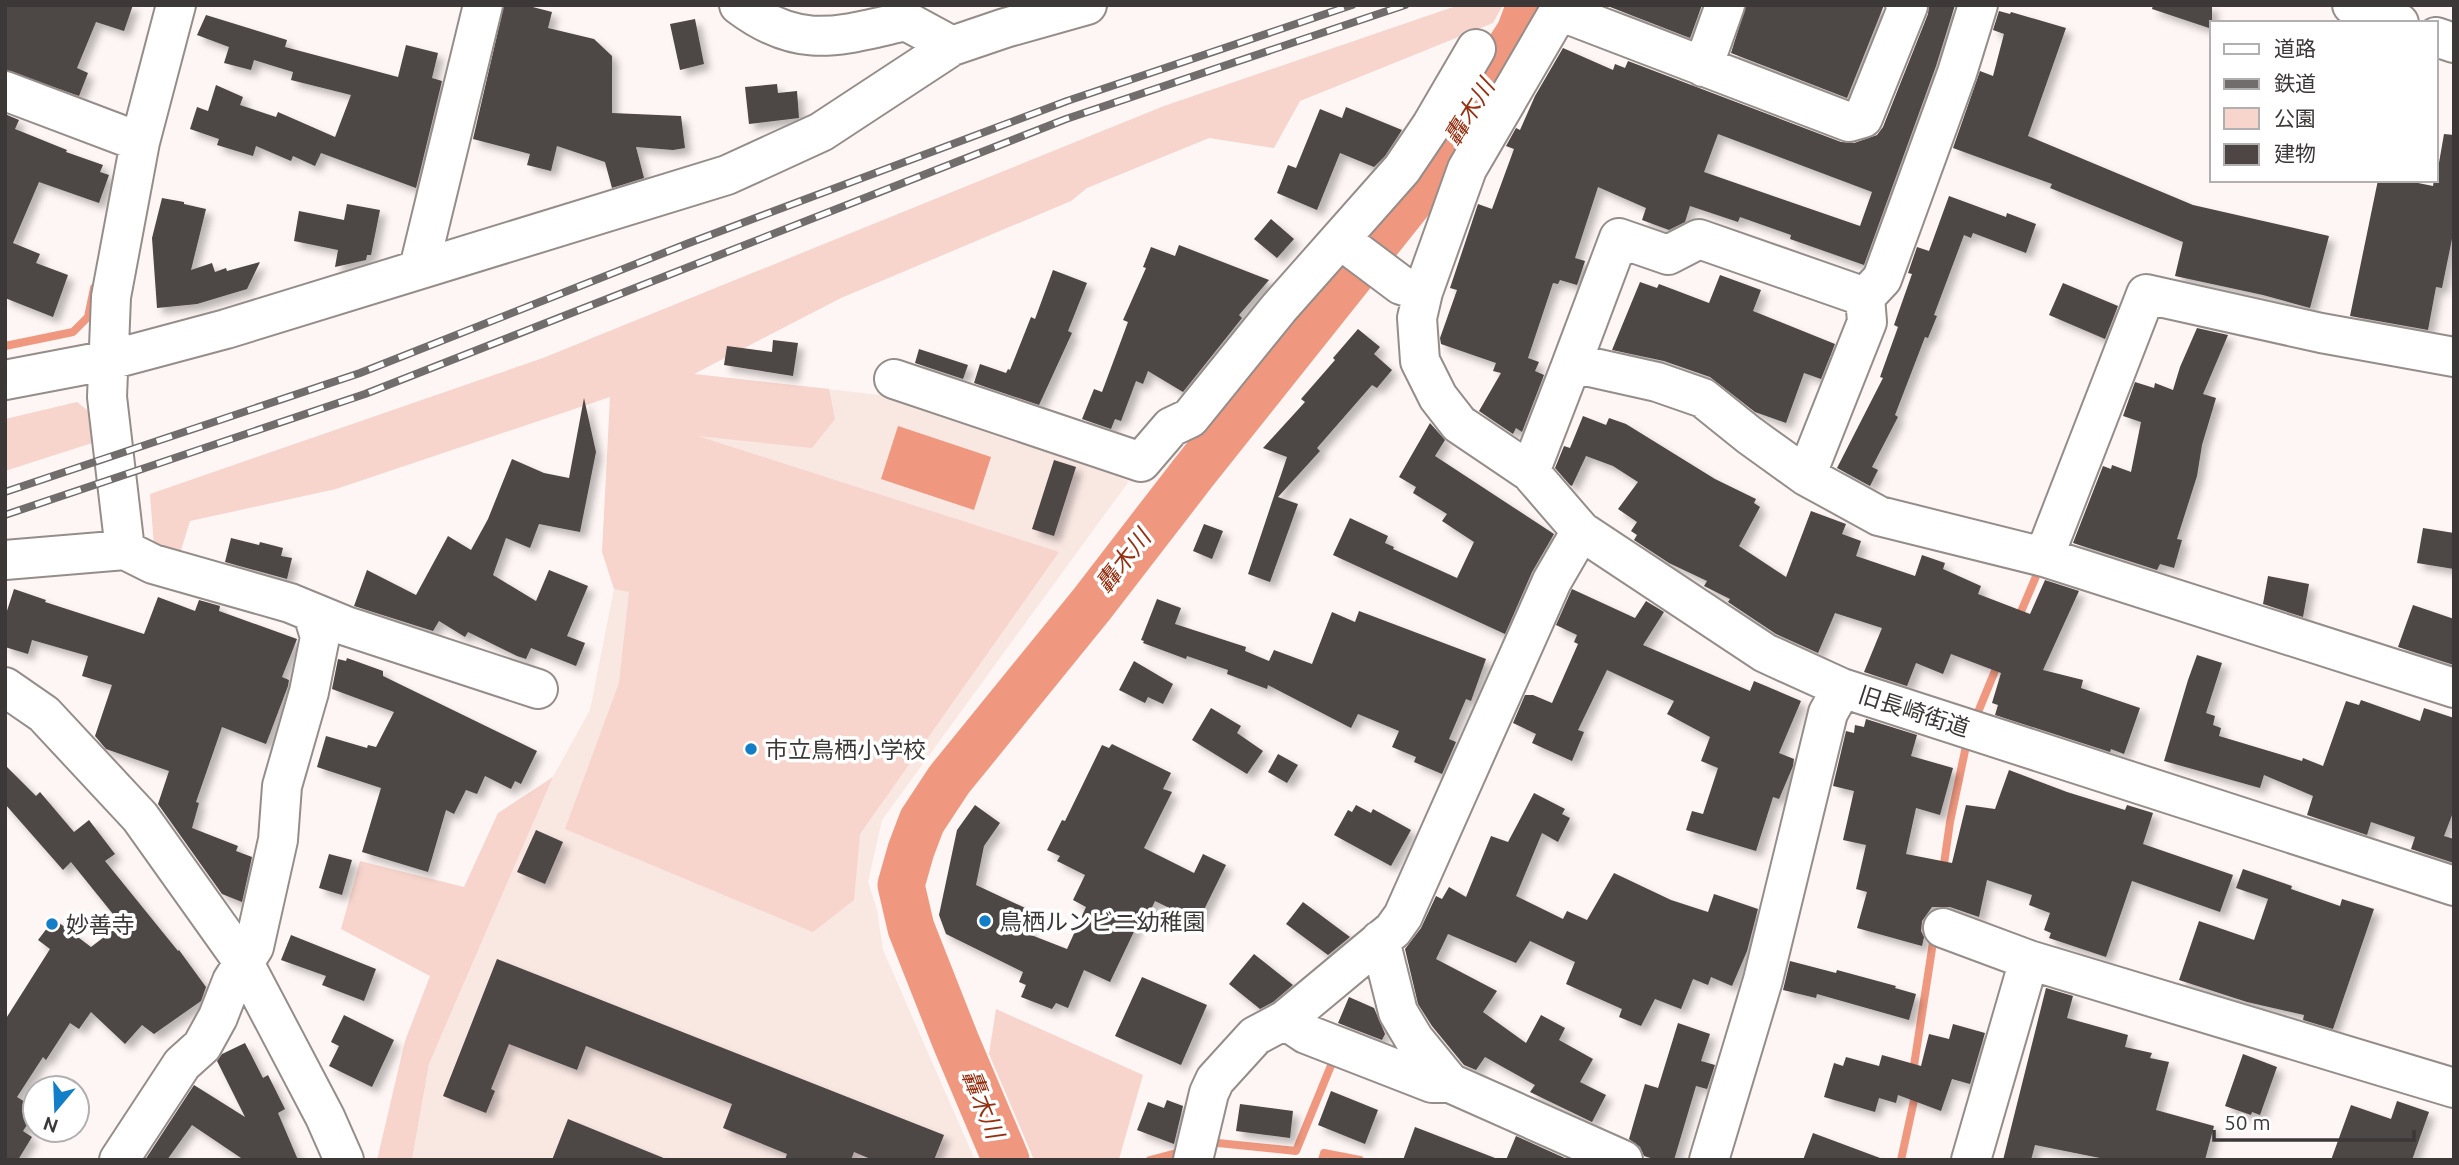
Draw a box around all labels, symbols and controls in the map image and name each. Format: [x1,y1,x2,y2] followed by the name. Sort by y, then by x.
[2210,21,2438,182] legend
[2274,36,2316,60] text: 道路
[2274,71,2316,95] text: 鉄道
[1438,72,1501,150] water label: 轟木川
[2274,106,2316,130] text: 公園
[2274,141,2316,165] text: 建物
[1090,522,1158,598] water label: 轟木川
[1855,681,1973,741] street label: 旧長崎街道
[765,737,926,762] place label: 市立鳥栖小学校
[743,741,759,757] marker: 市立鳥栖小学校
[999,909,1206,934] place label: 鳥栖ルンビニ幼稚園
[66,912,135,937] place label: 妙善寺
[977,913,993,929] marker: 鳥栖ルンビニ幼稚園
[44,916,60,932] marker: 妙善寺
[957,1066,1010,1145] water label: 轟木川
[21,1074,91,1144] north arrow
[2214,1098,2414,1142] scale bar
[2224,1110,2271,1134] text: 50 m
[40,1112,61,1138] text: N

